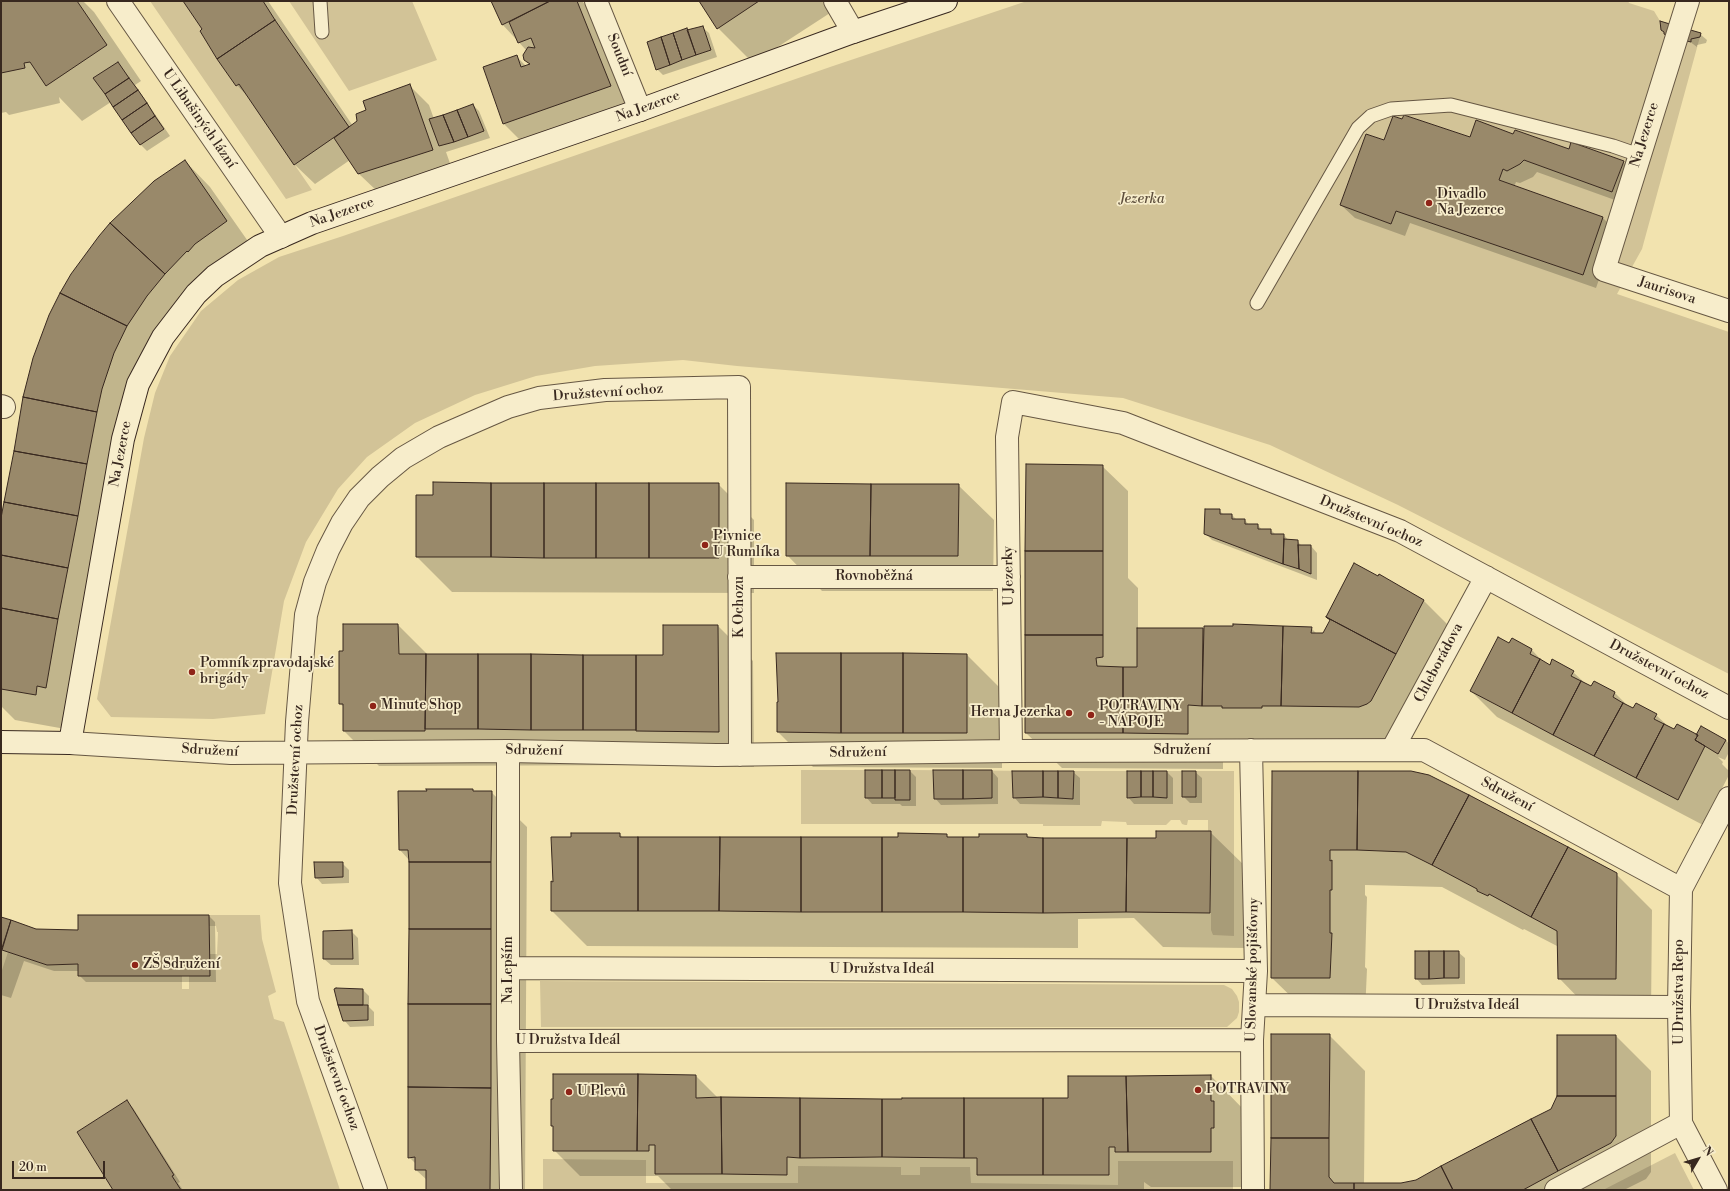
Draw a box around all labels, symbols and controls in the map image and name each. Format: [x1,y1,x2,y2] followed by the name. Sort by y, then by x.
[603,31,635,79] street label: Soudní
[158,66,240,172] street label: U Libušiných lázní
[614,88,682,126] street label: Na Jezerce
[1627,100,1663,170] street label: Na Jezerce
[1437,187,1504,220] place label: Divadlo Na Jezerce
[1119,192,1165,208] park label: Jezerka
[308,194,376,232] street label: Na Jezerce
[1424,198,1434,208] marker: Divadlo Na Jezerce
[1636,274,1698,308] street label: Jaurisova
[552,381,664,405] street label: Družstevní ochoz
[106,419,136,489] street label: Na Jezerce
[1317,493,1425,551] street label: Družstevní ochoz
[713,529,780,562] place label: Pivnice U Rumlíka
[700,540,710,550] marker: Pivnice U Rumlíka
[1000,546,1018,606] street label: U Jezerky
[835,569,913,585] street label: Rovnoběžná
[732,576,748,638] street label: K Ochozu
[1411,620,1467,706] street label: Chleborádova
[1606,637,1712,703] street label: Družstevní ochoz
[200,656,334,688] place label: Pomník zpravodajské brigády
[187,667,197,677] marker: Pomník zpravodajské brigády
[381,698,461,714] place label: Minute Shop
[1099,699,1182,732] place label: POTRAVINY - NÁPOJE
[368,701,378,711] marker: Minute Shop
[285,704,307,816] street label: Družstevní ochoz
[971,705,1061,721] place label: Herna Jezerka
[1064,708,1074,718] marker: Herna Jezerka
[1086,710,1096,720] marker: POTRAVINY - NÁPOJE
[181,741,239,761] street label: Sdružení
[505,742,563,760] street label: Sdružení
[1153,743,1211,759] street label: Sdružení
[829,744,887,762] street label: Sdružení
[1478,774,1536,816] street label: Sdružení
[1243,898,1263,1042] street label: U Slovanské pojišťovny
[501,936,517,1004] street label: Na Lepším
[1672,939,1688,1045] street label: U Družstva Repo
[143,957,220,973] place label: ZŠ Sdružení
[130,960,140,970] marker: ZŠ Sdružení
[830,962,934,978] street label: U Družstva Ideál
[1415,998,1519,1014] street label: U Družstva Ideál
[309,1023,363,1133] street label: Družstevní ochoz
[516,1033,620,1049] street label: U Družstva Ideál
[1206,1082,1289,1098] place label: POTRAVINY
[577,1084,626,1100] place label: U Plevů
[1193,1085,1203,1095] marker: POTRAVINY
[564,1087,574,1097] marker: U Plevů
[1678,1139,1718,1179] north arrow
[1699,1144,1716,1159] text: N
[14,1153,107,1179] scale bar
[19,1160,47,1175] text: 20 m

